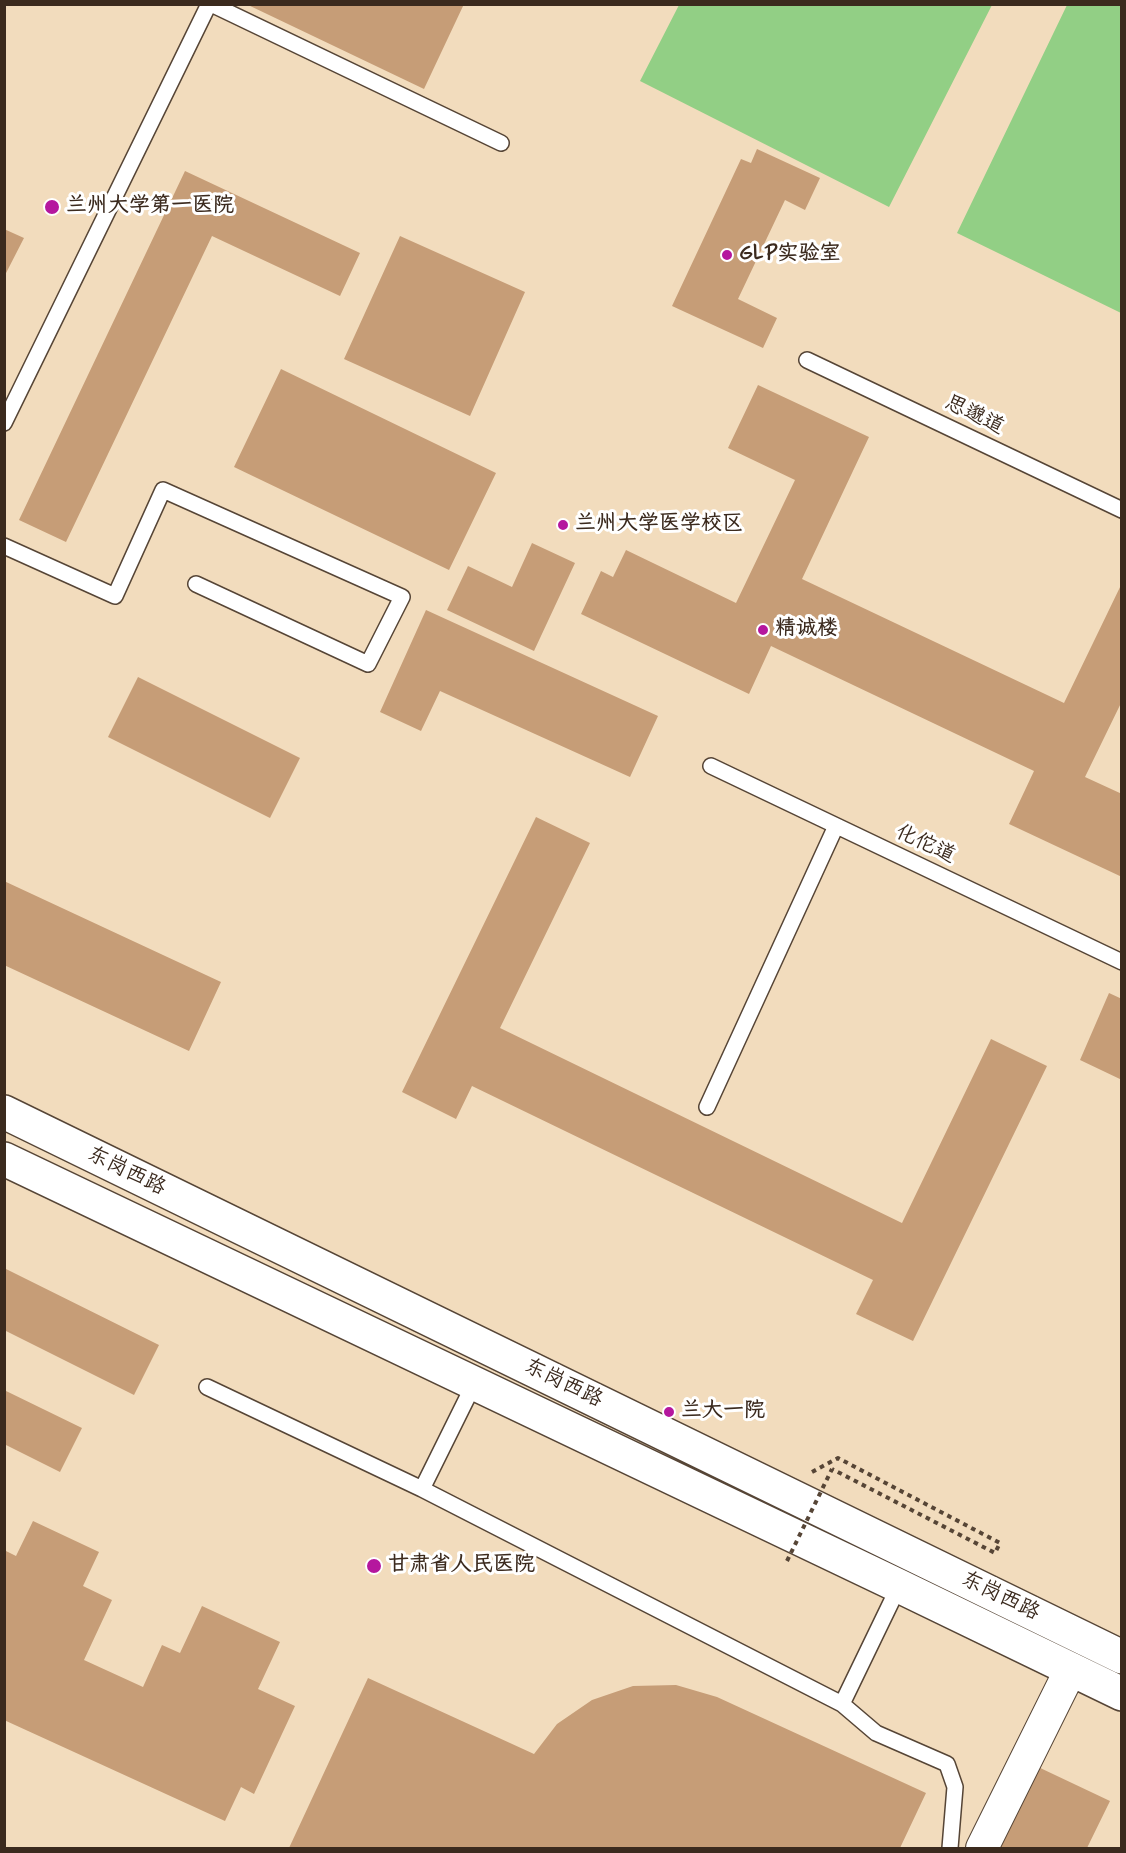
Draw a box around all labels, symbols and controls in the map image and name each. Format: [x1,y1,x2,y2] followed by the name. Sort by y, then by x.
[66,194,234,220] place label: 兰州大学第一医院
[43,198,61,216] marker: 兰州大学第一医院
[739,242,841,268] place label: GLP实验室
[720,248,734,262] marker: GLP实验室
[940,391,1008,441] street label: 思邈道
[575,512,743,538] place label: 兰州大学医学校区
[556,518,570,532] marker: 兰州大学医学校区
[775,617,838,643] place label: 精诚楼
[756,623,770,637] marker: 精诚楼
[891,820,959,870] street label: 化佗道
[83,1142,169,1202] street label: 东岗西路
[520,1354,606,1414] street label: 东岗西路
[681,1399,765,1425] place label: 兰大一院
[662,1405,676,1419] marker: 兰大一院
[388,1553,535,1579] place label: 甘肃省人民医院
[365,1557,383,1575] marker: 甘肃省人民医院
[957,1567,1043,1627] street label: 东岗西路

